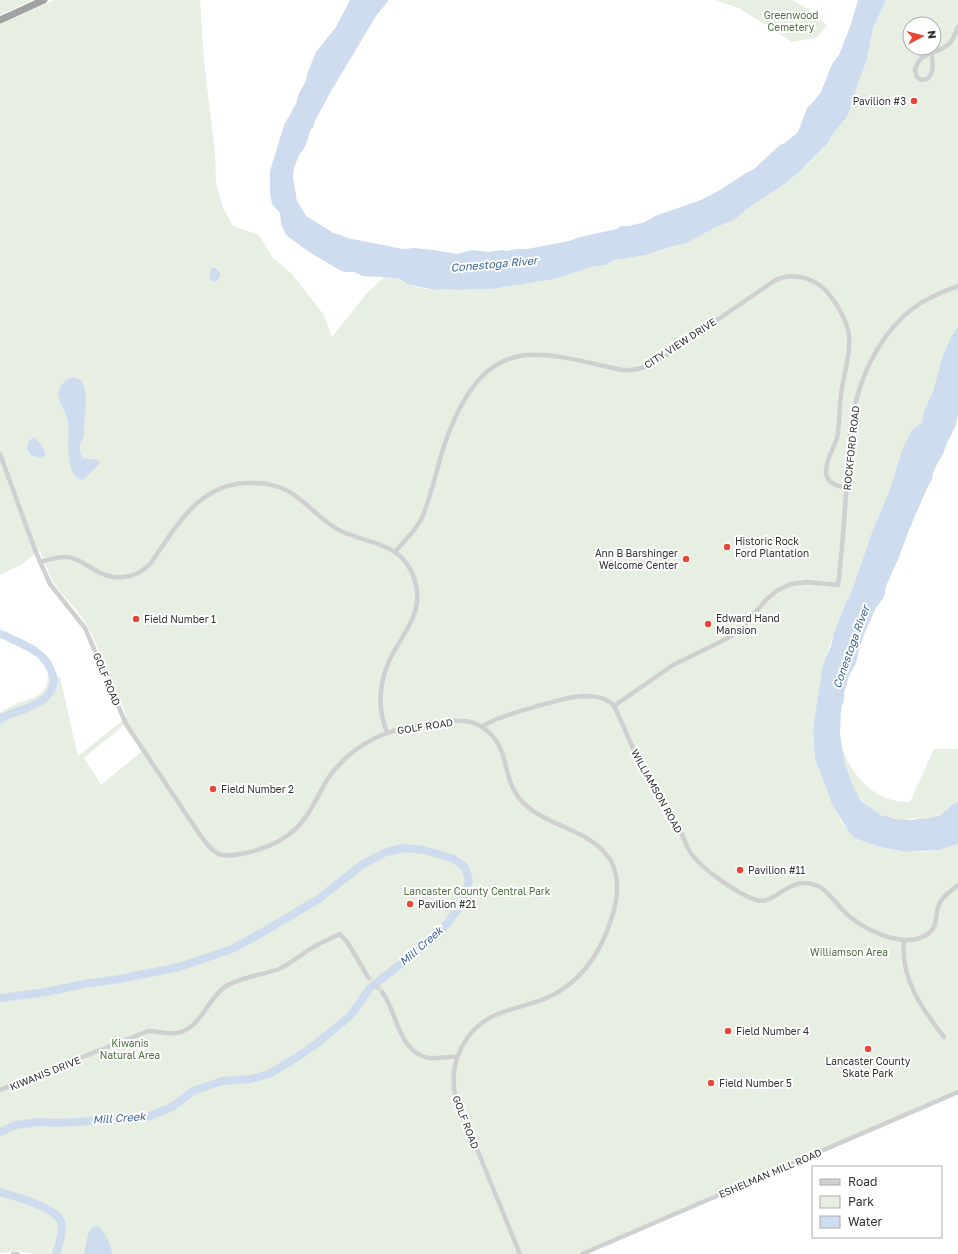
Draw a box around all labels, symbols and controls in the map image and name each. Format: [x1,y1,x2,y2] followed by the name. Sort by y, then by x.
[764,9,818,33] park label: Greenwood Cemetery
[902,16,942,56] north arrow
[925,30,939,40] text: N
[853,95,906,107] place label: Pavilion #3
[909,96,919,106] marker: Pavilion #3
[450,253,540,275] water label: Conestoga River
[642,315,718,371] street label: CITY VIEW DRIVE
[841,405,861,491] street label: ROCKFORD ROAD
[735,535,809,559] place label: Historic Rock Ford Plantation
[722,542,732,552] marker: Historic Rock Ford Plantation
[595,547,678,571] place label: Ann B Barshinger Welcome Center
[681,554,691,564] marker: Ann B Barshinger Welcome Center
[830,602,873,690] water label: Conestoga River
[716,612,780,636] place label: Edward Hand Mansion
[144,613,216,625] place label: Field Number 1
[131,614,141,624] marker: Field Number 1
[703,619,713,629] marker: Edward Hand Mansion
[91,651,123,707] street label: GOLF ROAD
[396,716,454,736] street label: GOLF ROAD
[629,747,685,835] street label: WILLIAMSON ROAD
[221,783,294,795] place label: Field Number 2
[208,784,218,794] marker: Field Number 2
[748,864,805,876] place label: Pavilion #11
[735,865,745,875] marker: Pavilion #11
[404,885,551,897] park label: Lancaster County Central Park
[418,898,476,910] place label: Pavilion #21
[405,899,415,909] marker: Pavilion #21
[396,922,446,968] water label: Mill Creek
[810,946,888,958] park label: Williamson Area
[736,1025,809,1037] place label: Field Number 4
[723,1026,733,1036] marker: Field Number 4
[100,1037,160,1061] park label: Kiwanis Natural Area
[863,1044,873,1054] marker: Lancaster County Skate Park
[8,1053,82,1093] street label: KIWANIS DRIVE
[826,1055,911,1079] place label: Lancaster County Skate Park
[719,1077,792,1089] place label: Field Number 5
[706,1078,716,1088] marker: Field Number 5
[450,1094,482,1150] street label: GOLF ROAD
[92,1109,148,1126] water label: Mill Creek
[717,1146,823,1200] street label: ESHELMAN MILL ROAD
[812,1166,942,1238] legend
[848,1174,877,1189] text: Road
[848,1194,874,1209] text: Park
[848,1214,882,1229] text: Water

